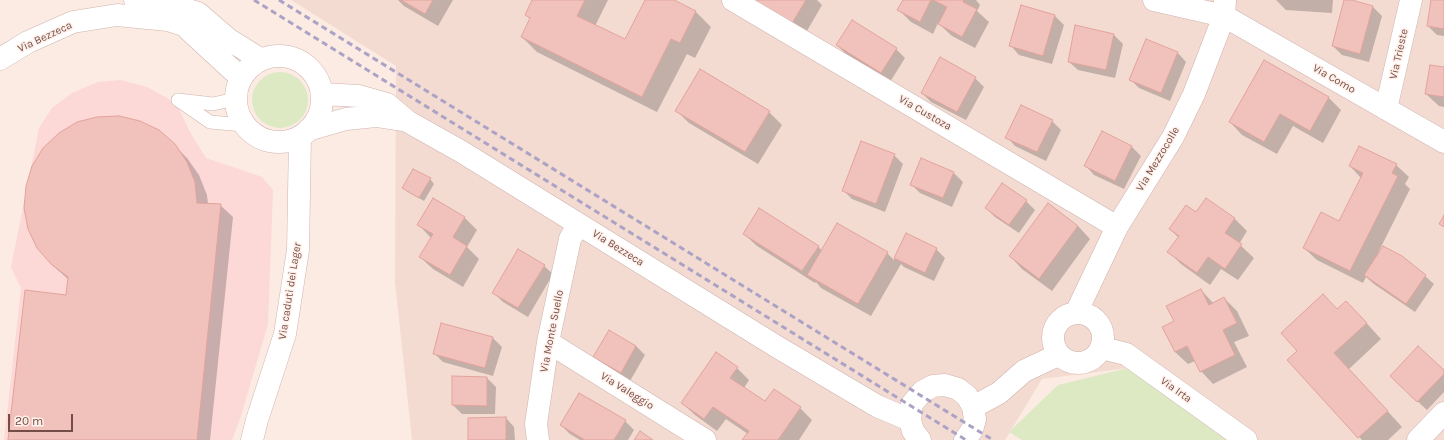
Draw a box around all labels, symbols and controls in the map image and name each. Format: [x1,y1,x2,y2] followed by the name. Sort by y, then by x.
[16,19,74,55] street label: Via Bezzeca
[1387,28,1411,80] street label: Via Trieste
[1310,61,1358,97] street label: Via Como
[896,93,954,133] street label: Via Custoza
[1134,124,1182,194] street label: Via Mezzocolle
[590,227,646,269] street label: Via Bezzeca
[276,241,304,341] street label: Via caduti dei Lager
[538,289,566,373] street label: Via Monte Suello
[598,369,656,413] street label: Via Valeggio
[1158,374,1194,406] street label: Via Irta
[10,406,75,432] scale bar
[15,414,43,428] text: 20 m

